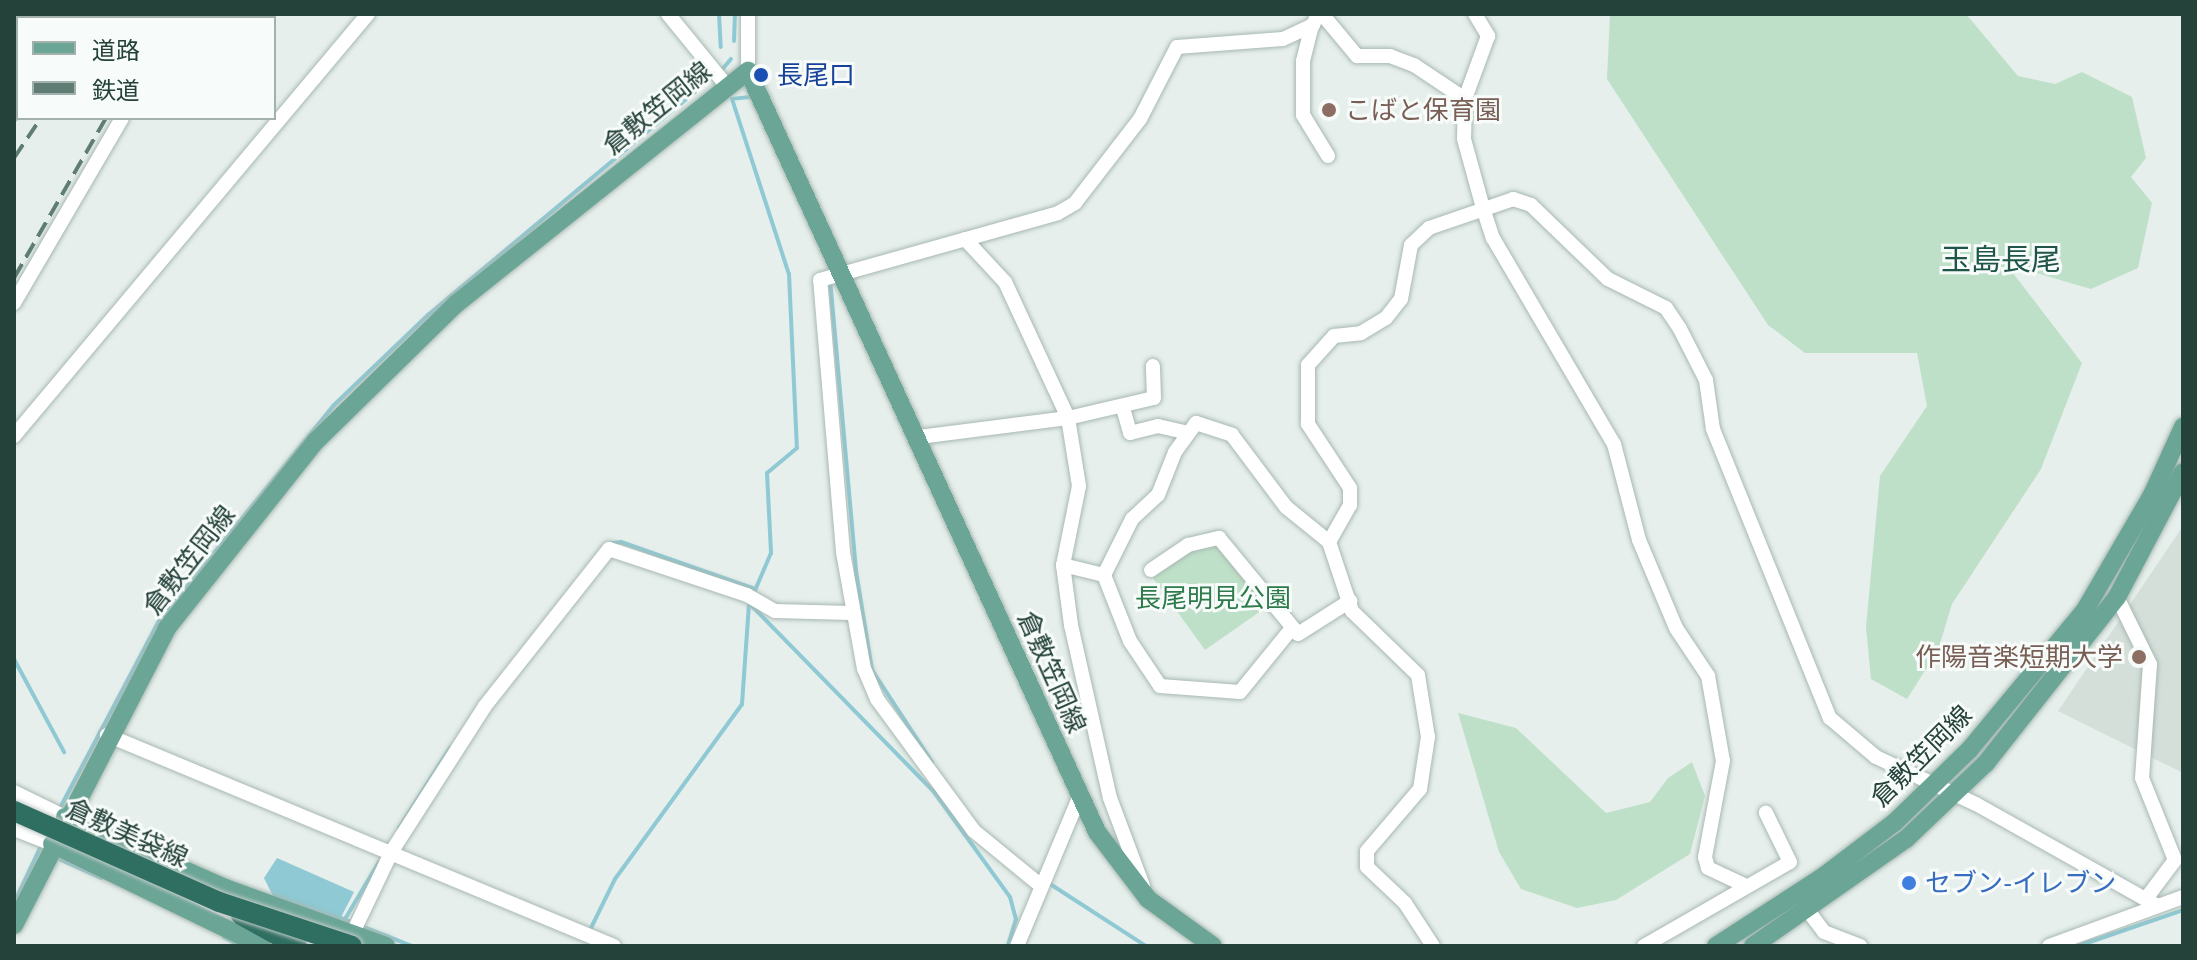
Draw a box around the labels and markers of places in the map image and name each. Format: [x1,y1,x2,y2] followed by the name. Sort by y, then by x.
[777,59,855,91] place label: 長尾口
[752,66,770,84] marker: 長尾口
[1345,94,1501,126] place label: こばと保育園
[1320,101,1338,119] marker: こばと保育園
[1915,641,2123,673] place label: 作陽音楽短期大学
[2130,648,2148,666] marker: 作陽音楽短期大学
[1925,867,2116,899] place label: セブン-イレブン
[1900,874,1918,892] marker: セブン-イレブン

